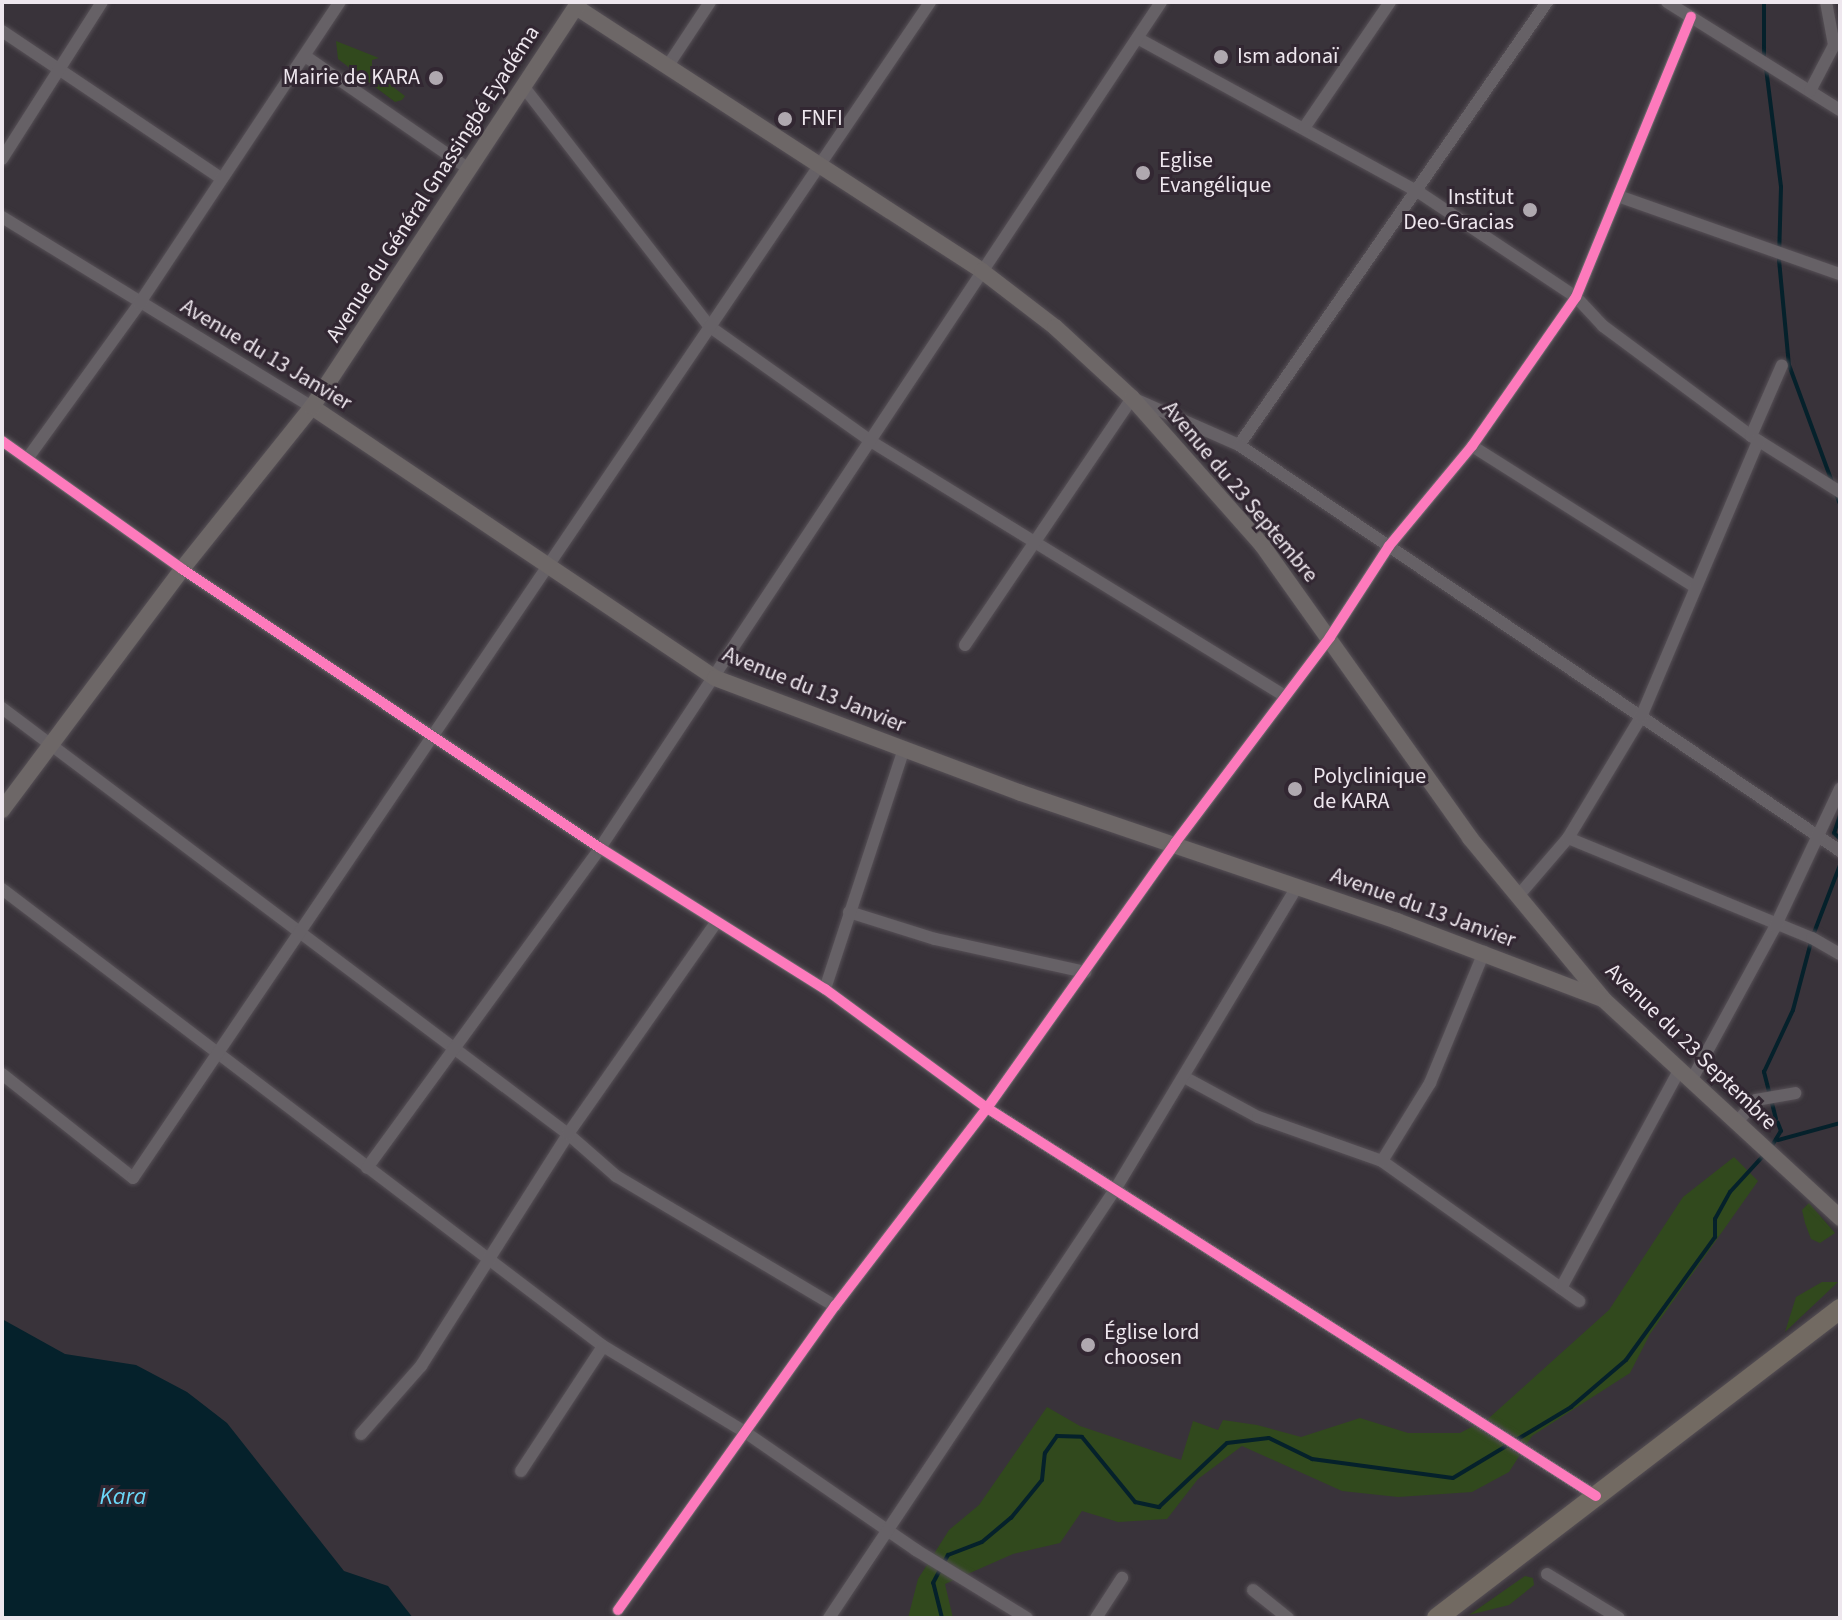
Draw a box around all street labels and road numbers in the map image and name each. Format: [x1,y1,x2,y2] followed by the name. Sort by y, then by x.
[321,21,545,347] street label: Avenue du Général Gnassingbé Eyadéma
[176,293,356,417] street label: Avenue du 13 Janvier
[1157,396,1323,588] street label: Avenue du 23 Septembre
[719,641,909,739] street label: Avenue du 13 Janvier
[1327,862,1519,954] street label: Avenue du 13 Janvier
[1600,958,1782,1136] street label: Avenue du 23 Septembre

